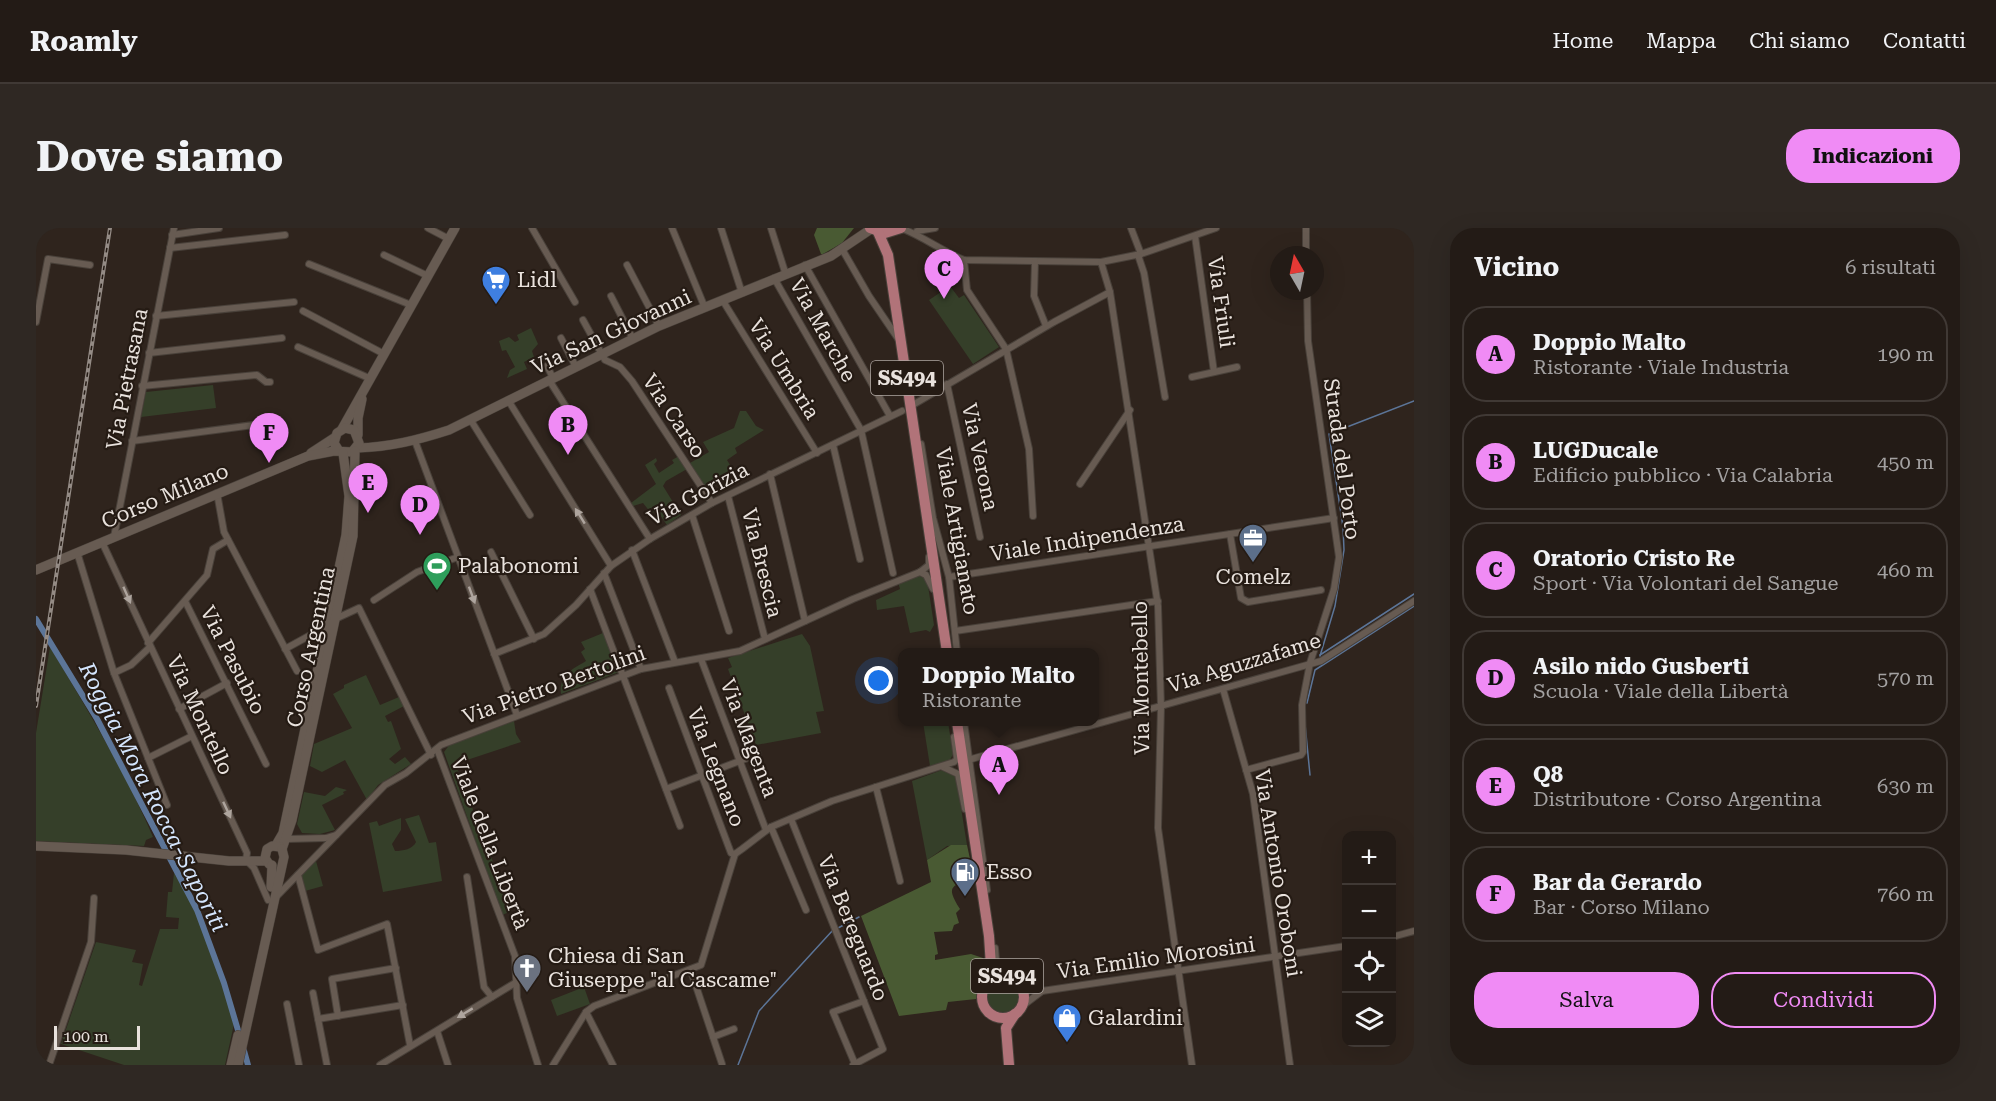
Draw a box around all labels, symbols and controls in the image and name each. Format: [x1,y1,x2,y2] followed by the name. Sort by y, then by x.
[30,25,138,58] text: Roamly
[1552,29,1613,53] text: Home
[1646,29,1716,53] text: Mappa
[1749,29,1850,53] text: Chi siamo
[1883,29,1966,53] text: Contatti
[1786,129,1960,183] button: Indicazioni
[36,132,283,181] text: Dove siamo
[1270,246,1324,300] north arrow
[924,250,964,299] pin: C
[1474,252,1559,282] text: Vicino
[1203,255,1239,350] street label: Via Friuli
[1845,255,1936,279] text: 6 risultati
[480,264,512,306] supermarket icon: Lidl
[517,268,557,292] place label: Lidl
[785,274,861,386] street label: Via Marche
[527,284,695,380] street label: Via San Giovanni
[102,306,153,452] street label: Via Pietrasana
[744,314,825,424] street label: Via Umbria
[1533,330,1686,355] text: Doppio Malto
[1488,342,1503,366] text: A
[1877,342,1934,366] text: 190 m
[1533,355,1789,379] text: Ristorante · Viale Industria
[871,361,943,395] road number: SS494
[637,370,711,462] street label: Via Carso
[1319,377,1365,541] street label: Strada del Porto
[957,401,1003,514] street label: Via Verona
[548,406,588,455] pin: B
[250,414,288,463] pin: F
[1533,438,1658,463] text: LUGDucale
[930,445,984,617] street label: Viale Artigianato
[1488,450,1503,474] text: B
[1877,450,1934,474] text: 450 m
[643,457,753,531] street label: Via Gorizia
[98,458,232,534] street label: Corso Milano
[1533,463,1833,487] text: Edificio pubblico · Via Calabria
[348,464,388,513] pin: E
[400,486,440,535] pin: D
[737,506,787,621] street label: Via Brescia
[575,508,586,524] one-way arrow
[988,512,1186,566] street label: Viale Indipendenza
[1237,522,1269,564] office icon: Comelz
[1533,546,1735,571] text: Oratorio Cristo Re
[421,550,453,592] sports icon: Palabonomi
[458,554,579,578] place label: Palabonomi
[1489,558,1503,582] text: C
[1877,558,1934,582] text: 460 m
[282,564,340,730] street label: Corso Argentina
[1216,565,1291,589] place label: Comelz
[1533,571,1839,595] text: Sport · Via Volontari del Sangue
[467,586,477,604] one-way arrow
[122,587,131,604] one-way arrow
[1128,601,1154,755] street label: Via Montebello
[195,602,271,718] street label: Via Pasubio
[1164,628,1324,698] street label: Via Aguzzafame
[459,641,649,729] street label: Via Pietro Bertolini
[898,648,1099,726] popup
[162,651,238,779] street label: Via Montello
[1533,654,1749,679] text: Asilo nido Gusberti
[74,657,232,936] water label: Roggia Mora Rocca-Saporiti
[922,663,1075,688] text: Doppio Malto
[864,666,893,695] your location
[1487,666,1504,690] text: D
[1877,666,1934,690] text: 570 m
[715,675,783,801] street label: Via Magenta
[1533,679,1789,703] text: Scuola · Viale della Libertà
[922,688,1021,712] text: Ristorante
[682,704,750,830] street label: Via Legnano
[980,746,1018,795] pin: A
[446,753,534,933] street label: Viale della Libertà
[1533,762,1563,787] text: Q8
[1250,767,1306,979] street label: Via Antonio Oroboni
[1489,774,1502,798] text: E
[1877,774,1934,798] text: 630 m
[1533,787,1822,811] text: Distributore · Corso Argentina
[222,802,231,819] one-way arrow
[1342,831,1396,1047] map controls
[1342,831,1396,885] button: +
[813,852,893,1004] street label: Via Bereguardo
[949,856,981,898] fuel station icon: Esso
[986,860,1032,884] place label: Esso
[1533,870,1702,895] text: Bar da Gerardo
[1489,882,1502,906] text: F
[1877,882,1934,906] text: 760 m
[1342,885,1396,939] button: −
[1533,895,1710,919] text: Bar · Corso Milano
[1055,932,1257,984] street label: Via Emilio Morosini
[1342,939,1396,993] button: locate
[548,944,777,992] place label: Chiesa di San Giuseppe "al Cascame"
[511,952,543,994] church icon: Chiesa di San Giuseppe "al Cascame"
[971,959,1043,993] road number: SS494
[1474,972,1699,1028] button: Salva
[1711,972,1936,1028] button: Condividi
[1342,993,1396,1047] button: layers
[1051,1002,1083,1044] shop icon: Galardini
[1088,1006,1183,1030] place label: Galardini
[457,1008,473,1019] one-way arrow
[54,1023,140,1050] scale bar
[63,1027,109,1046] text: 100 m

